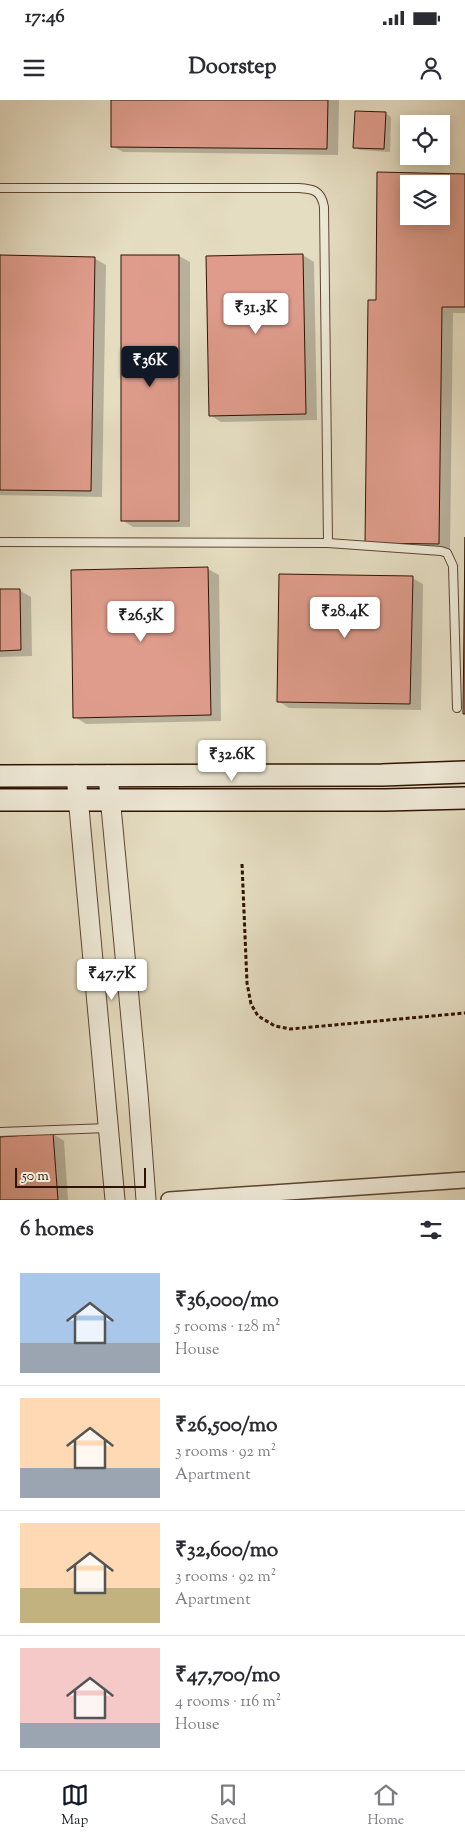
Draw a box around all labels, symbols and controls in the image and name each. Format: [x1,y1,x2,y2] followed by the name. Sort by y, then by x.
[25,4,65,31] text: 17:46
[188,52,277,84] text: Doorstep
[20,54,48,82] icon: menu
[417,54,445,82] icon: person
[400,115,450,225] map controls
[400,115,450,165] button: locate
[400,175,450,225] button: layers
[215,292,297,335] pin: ₹31.3K
[234,297,278,320] text: ₹31.3K
[120,346,180,388] pin: ₹36K
[132,350,168,373] text: ₹36K
[304,596,386,639] pin: ₹28.4K
[100,600,182,643] pin: ₹26.5K
[321,601,369,624] text: ₹28.4K
[118,605,164,628] text: ₹26.5K
[191,740,273,782] pin: ₹32.6K
[209,744,255,767] text: ₹32.6K
[71,958,153,1001] pin: ₹47.7K
[88,963,136,986] text: ₹47.7K
[15,1165,146,1188] scale bar
[22,1167,49,1187] text: 50 m
[20,1215,94,1245] text: 6 homes
[417,1216,445,1244] icon: filters
[175,1286,279,1316] text: ₹36,000/mo
[60,1293,120,1353] icon: home
[175,1316,281,1339] text: 5 rooms · 128 m²
[175,1339,219,1362] text: House
[175,1411,277,1441] text: ₹26,500/mo
[60,1418,120,1478] icon: home
[175,1441,276,1464] text: 3 rooms · 92 m²
[175,1464,251,1487] text: Apartment
[175,1536,278,1566] text: ₹32,600/mo
[60,1543,120,1603] icon: home
[175,1566,276,1589] text: 3 rooms · 92 m²
[175,1589,251,1612] text: Apartment
[175,1661,280,1691] text: ₹47,700/mo
[60,1668,120,1728] icon: home
[175,1691,281,1714] text: 4 rooms · 116 m²
[175,1714,219,1737] text: House
[61,1781,89,1831] tab: Map
[210,1781,246,1831] tab: Saved
[368,1781,404,1831] tab: Home

